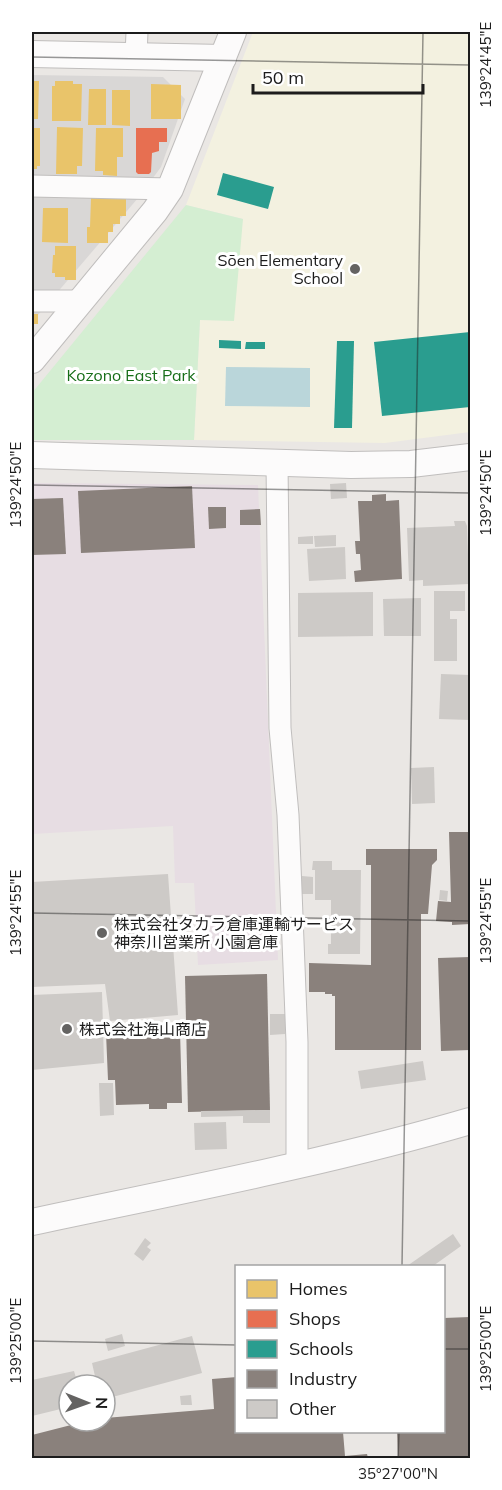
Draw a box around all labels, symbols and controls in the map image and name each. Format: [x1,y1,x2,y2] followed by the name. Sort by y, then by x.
[476,22,495,108] text: 139°24'45"E
[253,57,422,95] scale bar
[262,66,304,89] text: 50 m
[218,250,343,288] place label: Sōen Elementary School
[348,262,362,276] marker: Sōen Elementary School
[66,365,196,385] park label: Kozono East Park
[6,442,25,528] text: 139°24'50"E
[476,450,495,536] text: 139°24'50"E
[6,870,25,956] text: 139°24'55"E
[476,878,495,964] text: 139°24'55"E
[114,914,354,952] place label: 株式会社タカラ倉庫運輸サービス 神奈川営業所 小園倉庫
[95,926,109,940] marker: 株式会社タカラ倉庫運輸サービス 神奈川営業所 小園倉庫
[79,1019,207,1039] place label: 株式会社海山商店
[60,1022,74,1036] marker: 株式会社海山商店
[235,1265,445,1433] legend
[289,1277,348,1300] text: Homes
[6,1298,25,1384] text: 139°25'00"E
[476,1306,495,1392] text: 139°25'00"E
[289,1307,341,1330] text: Shops
[289,1337,354,1360] text: Schools
[289,1367,358,1390] text: Industry
[57,1373,117,1433] north arrow
[92,1397,112,1409] text: N
[289,1397,337,1420] text: Other
[358,1464,438,1483] text: 35°27'00"N

